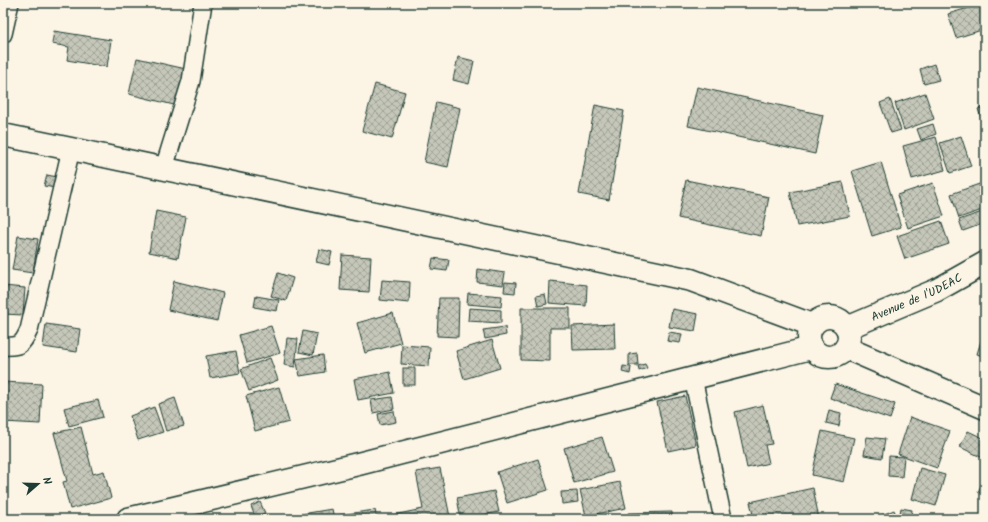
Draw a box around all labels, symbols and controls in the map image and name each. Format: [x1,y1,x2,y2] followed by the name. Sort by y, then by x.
[868,269,966,327] street label: Avenue de I'UDEAC
[18,464,58,504] north arrow
[37,475,56,487] text: N

